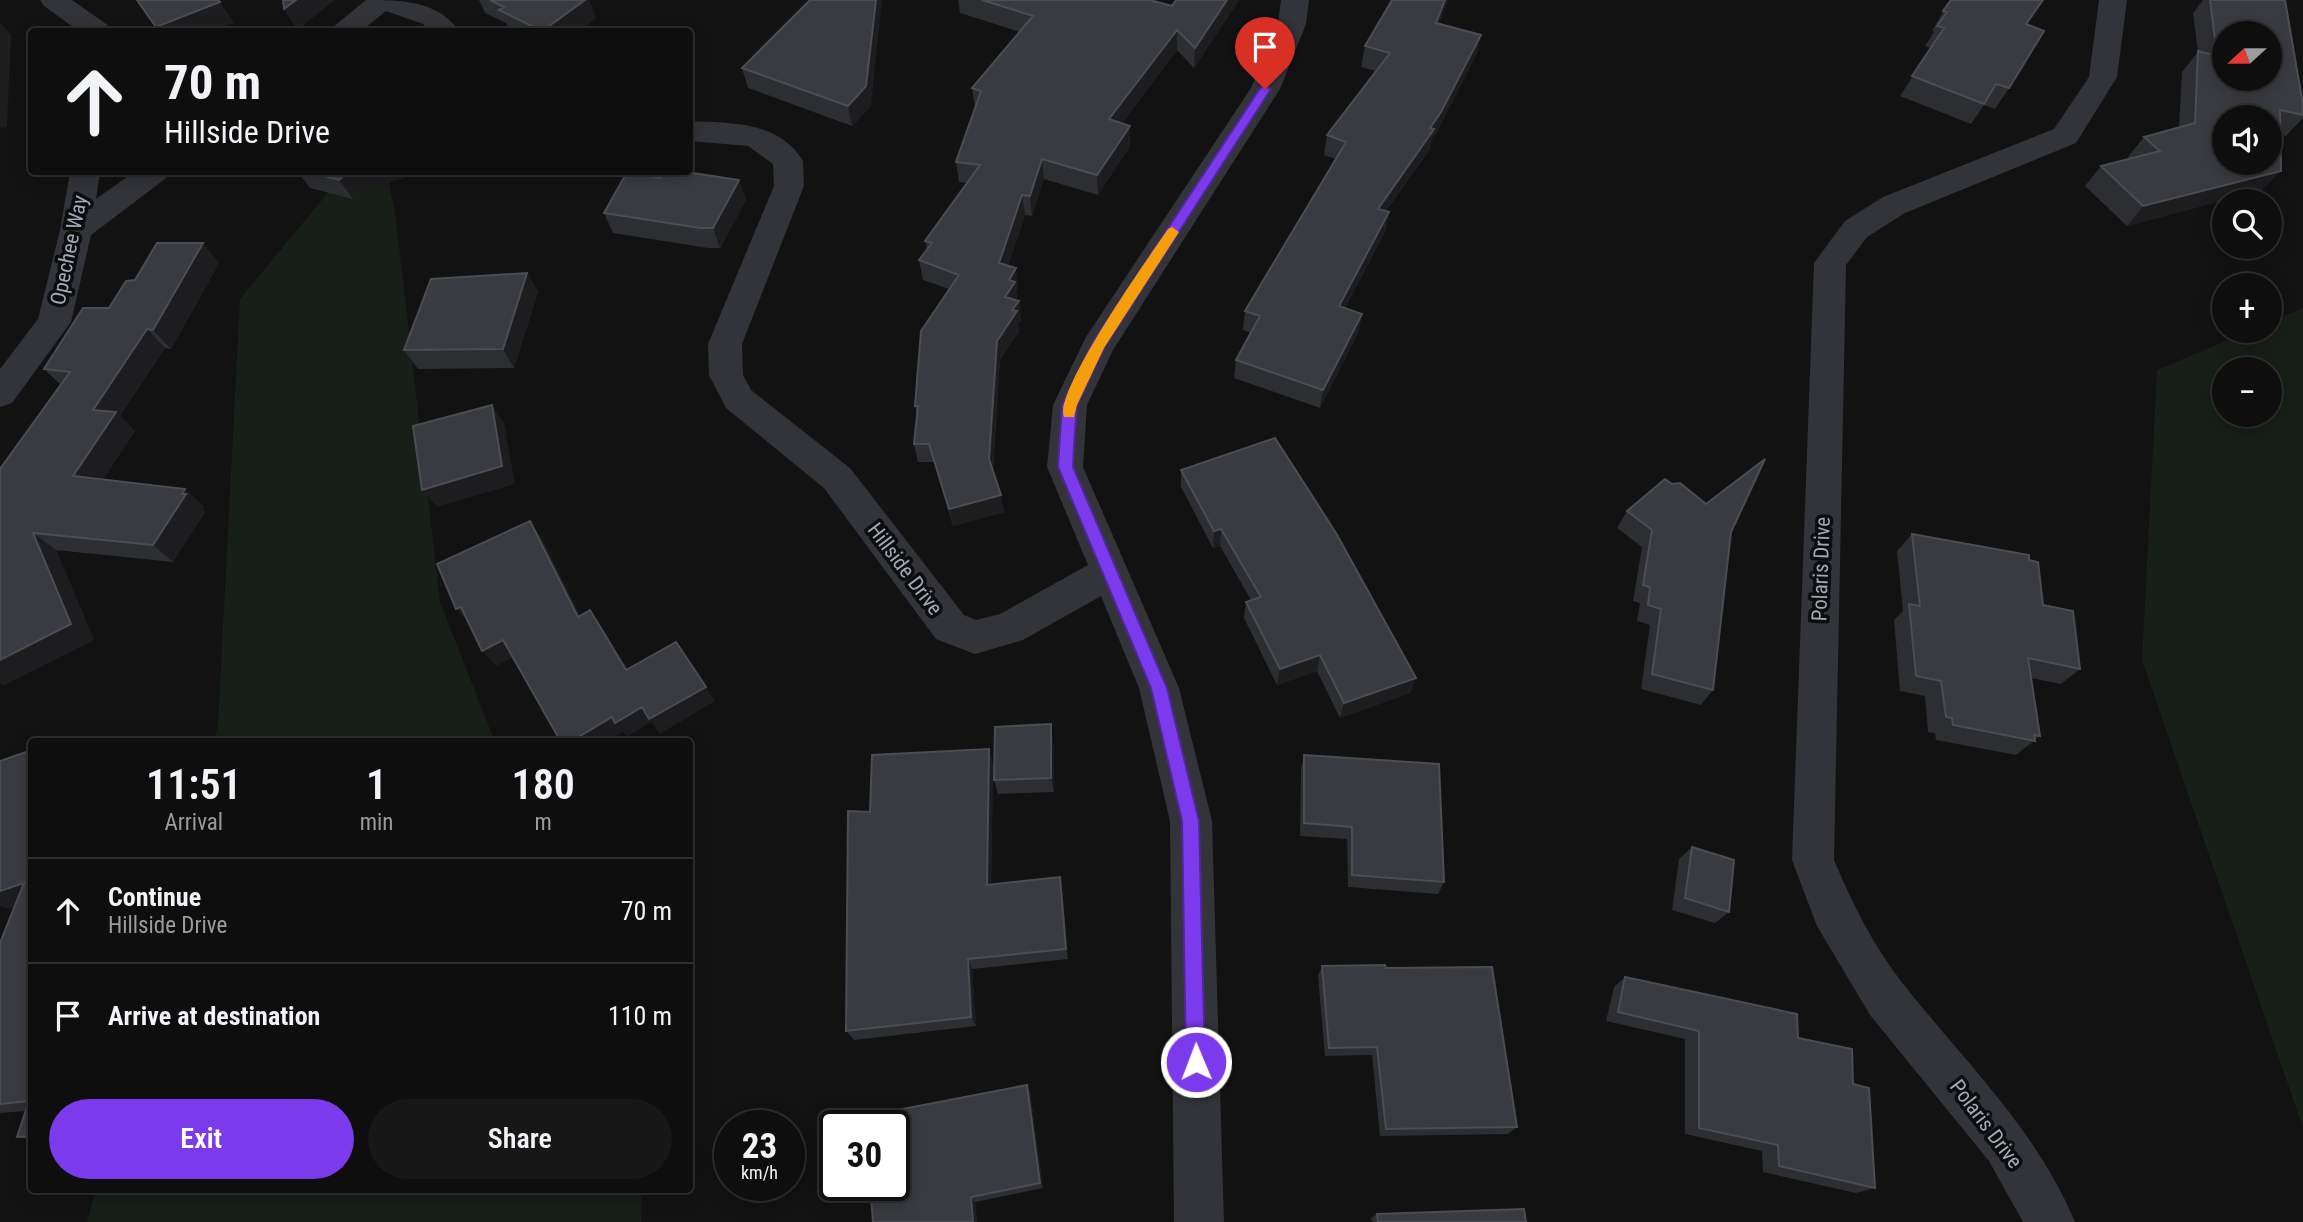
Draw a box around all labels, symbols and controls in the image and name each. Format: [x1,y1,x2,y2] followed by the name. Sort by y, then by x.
[1235,17,1295,89] pin
[2212,21,2282,91] north arrow
[2212,21,2282,427] map controls
[1246,28,1284,66] icon: arrive
[164,54,261,111] text: 70 m
[49,56,140,147] icon: ahead
[2212,105,2282,175] button: sound
[164,113,330,151] text: Hillside Drive
[2212,189,2282,259] button: search
[46,193,92,307] street label: Opechee Way
[2212,273,2282,343] button: +
[2212,357,2282,427] button: −
[1807,516,1835,622] street label: Polaris Drive
[863,518,947,620] street label: Hillside Drive
[146,760,242,809] text: 11:51
[366,760,387,809] text: 1
[512,760,575,809] text: 180
[165,809,223,836] text: Arrival
[360,809,393,836] text: min
[535,809,552,836] text: m
[108,882,201,912] text: Continue
[49,892,87,930] icon: ahead
[621,896,672,926] text: 70 m
[108,912,227,939] text: Hillside Drive
[49,997,87,1035] icon: arrive
[108,1001,320,1031] text: Arrive at destination
[608,1001,672,1031] text: 110 m
[1159,1025,1233,1099] position arrow
[1945,1075,2027,1173] street label: Polaris Drive
[49,1099,354,1179] button: Exit
[368,1099,672,1179] button: Share
[819,1110,910,1201] speed limit sign: 30
[742,1126,777,1167] text: 23
[741,1162,778,1183] text: km/h

